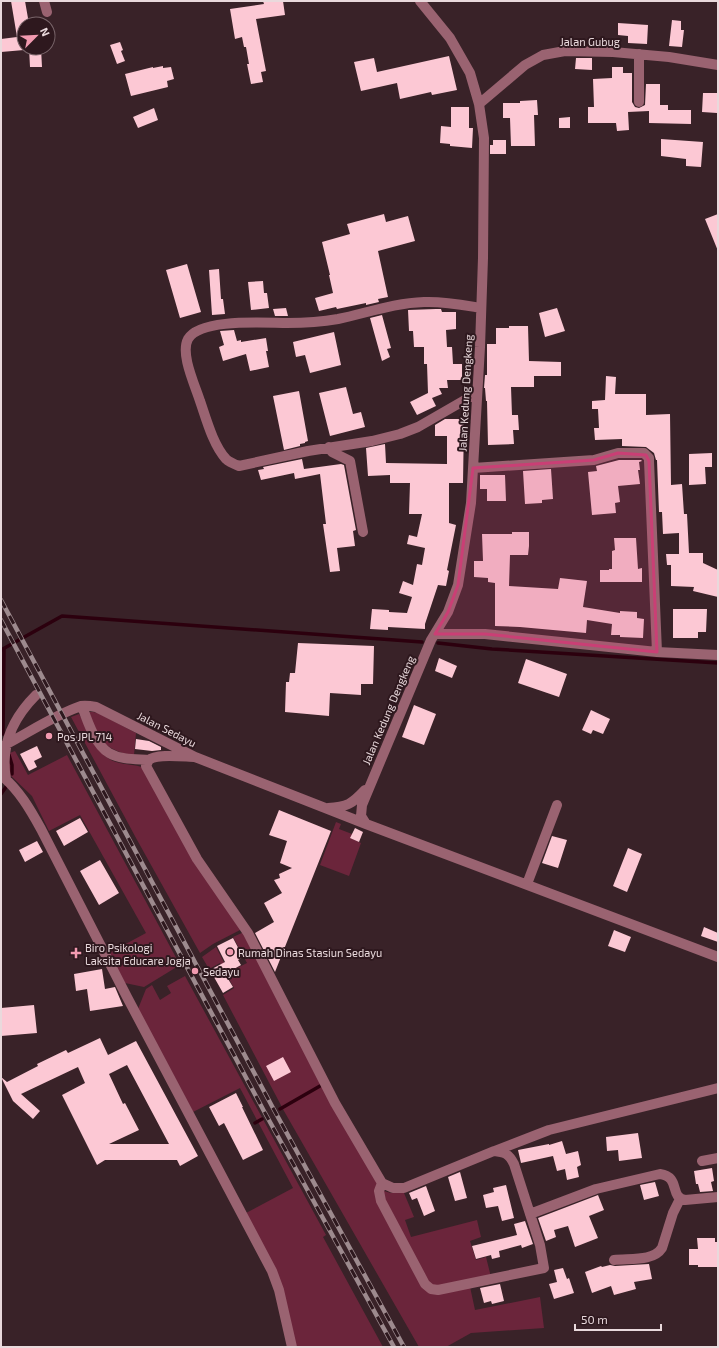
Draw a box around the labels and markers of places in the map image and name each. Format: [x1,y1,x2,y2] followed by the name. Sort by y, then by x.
[57,730,113,743] place label: Pos JPL 714
[44,731,54,741] marker: Pos JPL 714
[85,941,191,968] place label: Biro Psikologi Laksita Educare Jogja
[238,946,382,959] place label: Rumah Dinas Stasiun Sedayu
[70,947,82,959] marker: Biro Psikologi Laksita Educare Jogja
[225,947,235,957] marker: Rumah Dinas Stasiun Sedayu
[203,965,240,978] place label: Sedayu
[190,966,200,976] marker: Sedayu

